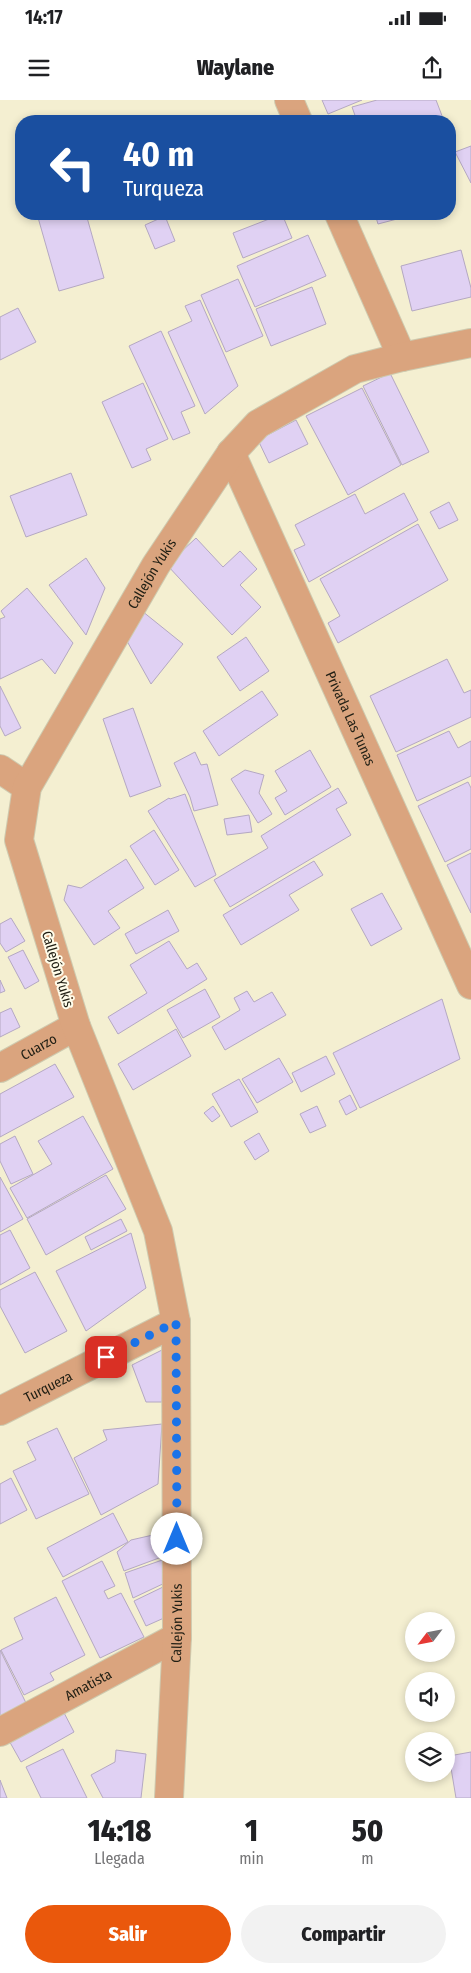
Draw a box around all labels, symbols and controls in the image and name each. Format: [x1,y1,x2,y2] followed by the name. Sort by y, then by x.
[25,6,63,29] text: 14:17
[25,54,53,82] icon: menu
[197,54,274,81] text: Waylane
[418,54,446,82] icon: share
[123,133,194,175] text: 40 m
[40,135,105,200] icon: left
[123,175,204,202] text: Turqueza
[124,536,180,612] street label: Callejón Yukis
[322,669,379,768] street label: Privada Las Tunas
[38,929,77,1009] street label: Callejón Yukis
[18,1030,60,1064] street label: Cuarzo
[85,1336,127,1378] pin
[92,1343,120,1371] icon: arrive
[22,1368,75,1406] street label: Turqueza
[150,1512,202,1564] position arrow
[168,1584,186,1663] street label: Callejón Yukis
[405,1612,455,1662] north arrow
[405,1612,455,1782] map controls
[62,1666,115,1705] street label: Amatista
[405,1672,455,1722] button: sound
[405,1732,455,1782] button: layers
[88,1813,151,1849] text: 14:18
[245,1813,258,1849] text: 1
[352,1813,383,1849] text: 50
[94,1849,145,1868] text: Llegada
[239,1849,264,1868] text: min
[361,1849,374,1868] text: m
[25,1905,231,1963] button: Salir
[241,1905,446,1963] button: Compartir

